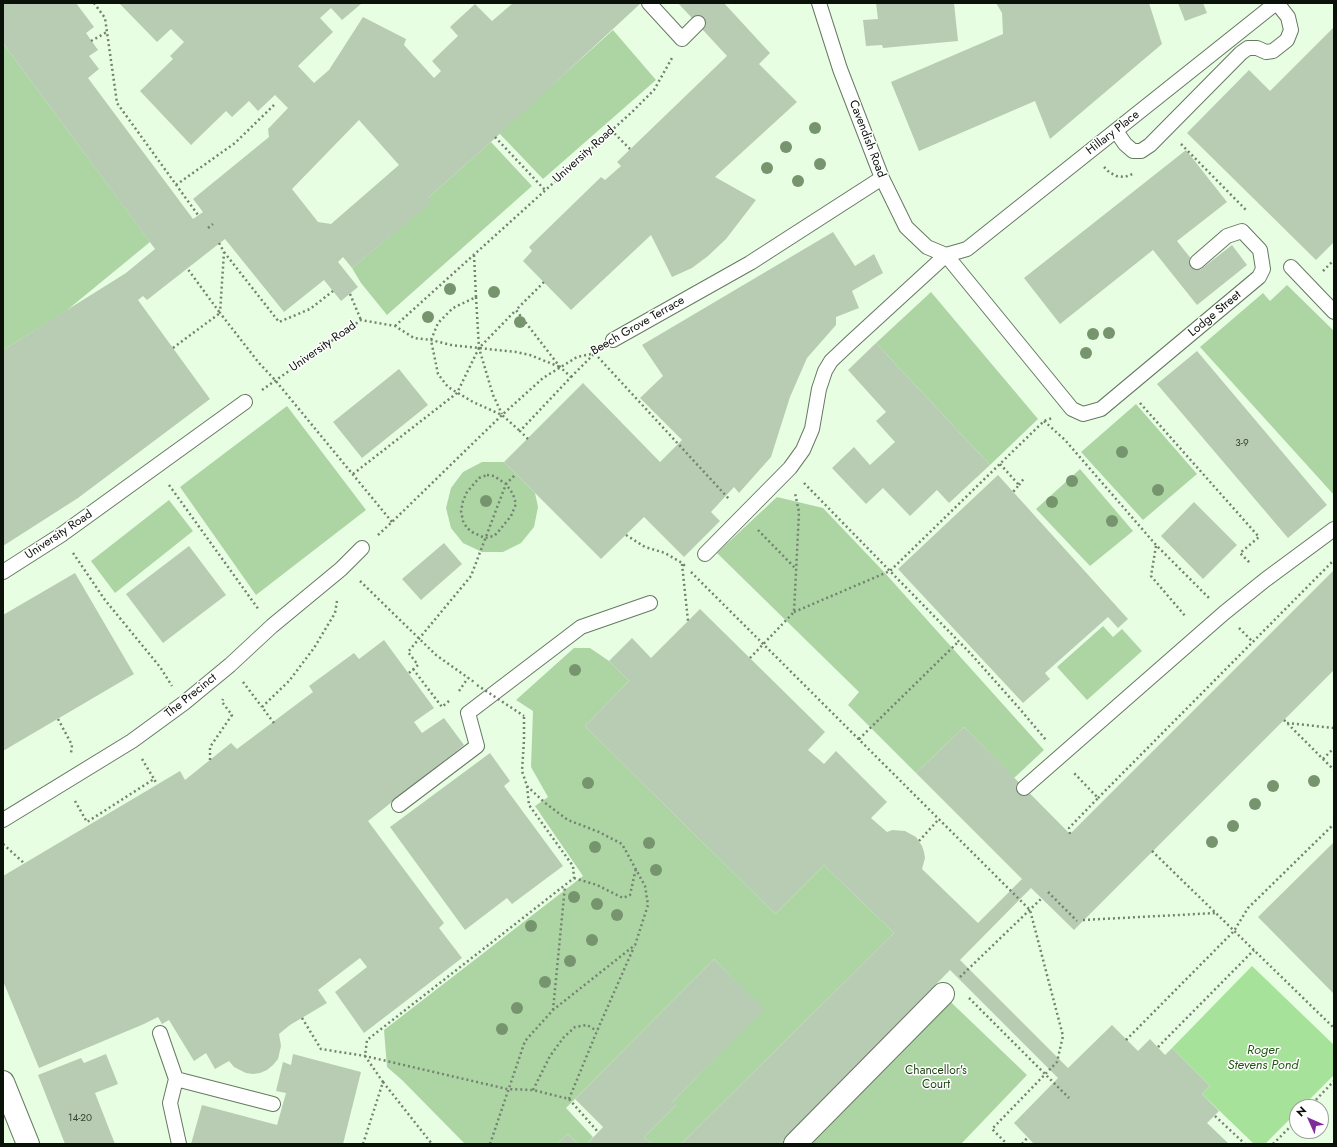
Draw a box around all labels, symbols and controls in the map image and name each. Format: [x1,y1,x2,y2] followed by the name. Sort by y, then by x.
[846,98,888,180] street label: Cavendish Road
[1084,108,1142,158] street label: Hillary Place
[550,124,618,186] street label: University Road
[1186,288,1244,340] street label: Lodge Street
[589,293,687,359] street label: Beech Grove Terrace
[287,319,359,375] street label: University Road
[1235,438,1249,450] house number: 3-9
[23,507,95,563] street label: University Road
[162,671,220,721] street label: The Precinct
[1228,1043,1298,1074] water label: Roger Stevens Pond
[905,1064,967,1092] park label: Chancellor's Court
[1289,1099,1329,1139] north arrow
[1292,1102,1310,1120] text: N
[68,1113,92,1125] house number: 14-20

